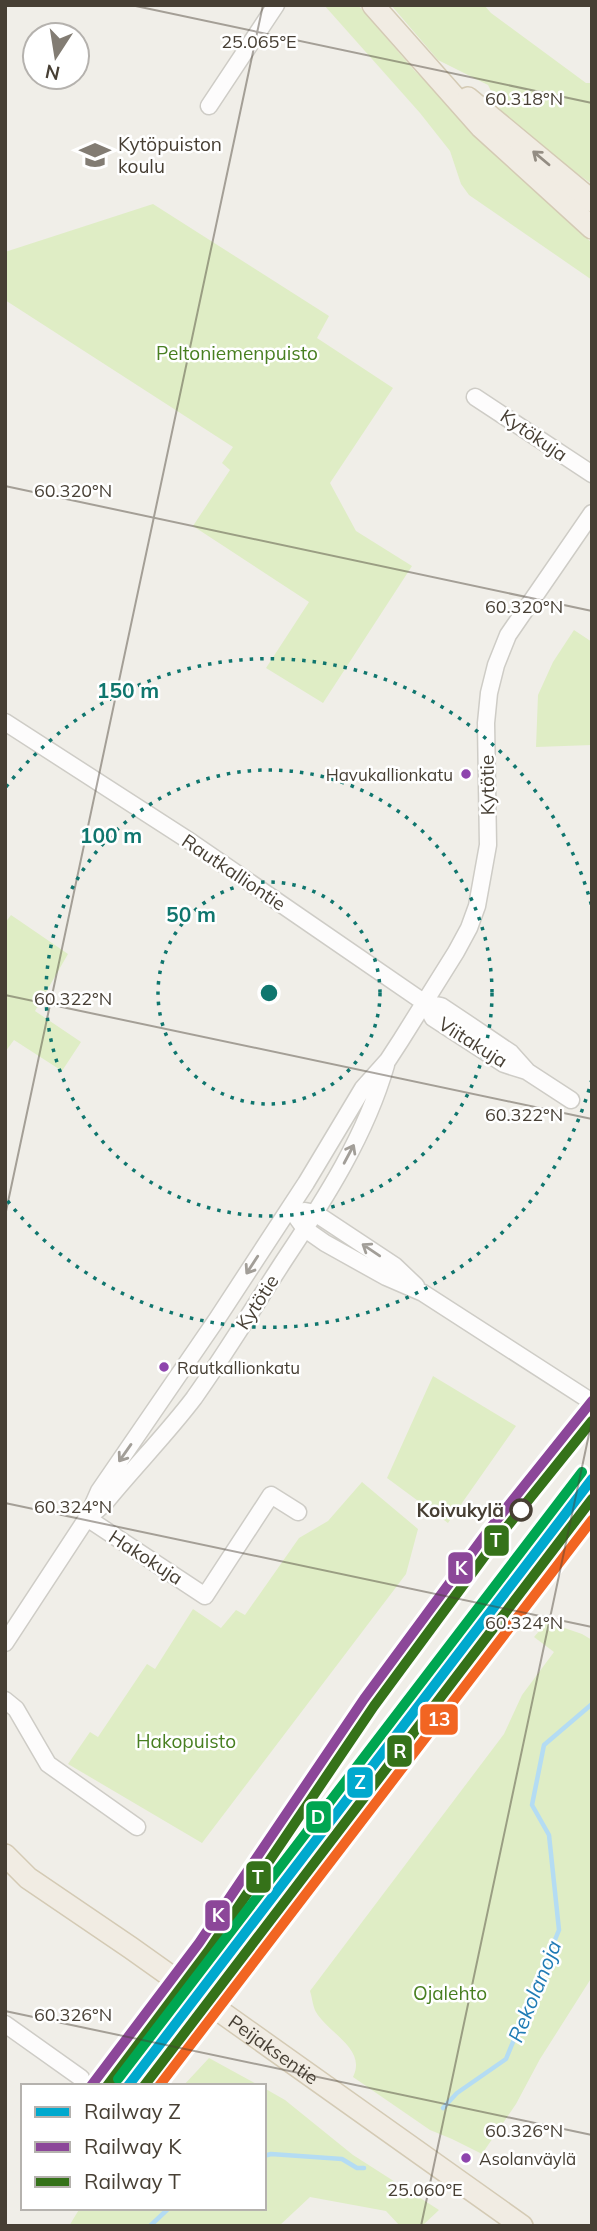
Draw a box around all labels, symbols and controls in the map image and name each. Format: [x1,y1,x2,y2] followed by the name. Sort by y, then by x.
[21,21,91,91] north arrow
[221,30,297,53] text: 25.065°E
[43,59,62,86] text: N
[485,87,563,110] text: 60.318°N
[118,132,222,178] place label: Kytöpuiston koulu
[78,138,112,172] school or university icon: Kytöpuiston koulu
[533,150,551,166] one-way arrow
[156,341,318,365] park label: Peltoniemenpuisto
[496,404,572,466] street label: Kytökuja
[34,479,112,502] text: 60.320°N
[485,595,563,618] text: 60.320°N
[97,677,159,703] text: 150 m
[474,754,500,816] street label: Kytötie
[326,764,453,785] place label: Havukallionkatu
[459,767,473,781] marker: Havukallionkatu
[80,822,142,848] text: 100 m
[177,828,291,916] street label: Rautkalliontie
[166,901,216,927] text: 50 m
[257,981,281,1005] centre of rings
[34,987,112,1010] text: 60.322°N
[434,1011,512,1073] street label: Viitakuja
[485,1103,563,1126] text: 60.322°N
[342,1144,356,1165] one-way arrow
[362,1243,381,1257] one-way arrow
[245,1254,259,1274] one-way arrow
[230,1270,284,1334] street label: Kytötie
[177,1357,300,1378] place label: Rautkallionkatu
[157,1360,171,1374] marker: Rautkallionkatu
[118,1443,132,1462] one-way arrow
[34,1495,112,1518] text: 60.324°N
[417,1498,504,1522] place label: Koivukylä
[510,1499,532,1521] marker: Koivukylä
[105,1524,187,1590] street label: Hakokuja
[483,1524,510,1557] line badge: T
[490,1528,502,1552] text: T
[447,1551,474,1585] line badge: K
[455,1556,469,1580] text: K
[485,1611,563,1634] text: 60.324°N
[419,1703,459,1736] line badge: 13
[428,1707,450,1731] text: 13
[136,1729,236,1753] park label: Hakopuisto
[386,1734,413,1768] line badge: R
[393,1739,407,1763] text: R
[346,1766,374,1799] line badge: Z
[354,1770,366,1794] text: Z
[305,1800,332,1834] line badge: D
[311,1805,325,1829] text: D
[245,1860,272,1894] line badge: T
[252,1865,264,1889] text: T
[204,1899,231,1932] line badge: K
[212,1903,226,1927] text: K
[502,1936,566,2046] water label: Rekolanoja
[413,1981,487,2005] park label: Ojalehto
[34,2003,112,2026] text: 60.326°N
[224,2009,323,2090] street label: Peijaksentie
[21,2084,266,2210] legend
[84,2098,181,2124] text: Railway Z
[485,2119,563,2142] text: 60.326°N
[84,2133,182,2159] text: Railway K
[479,2148,576,2170] place label: Asolanväylä
[459,2151,473,2165] marker: Asolanväylä
[84,2168,181,2194] text: Railway T
[387,2178,463,2201] text: 25.060°E

